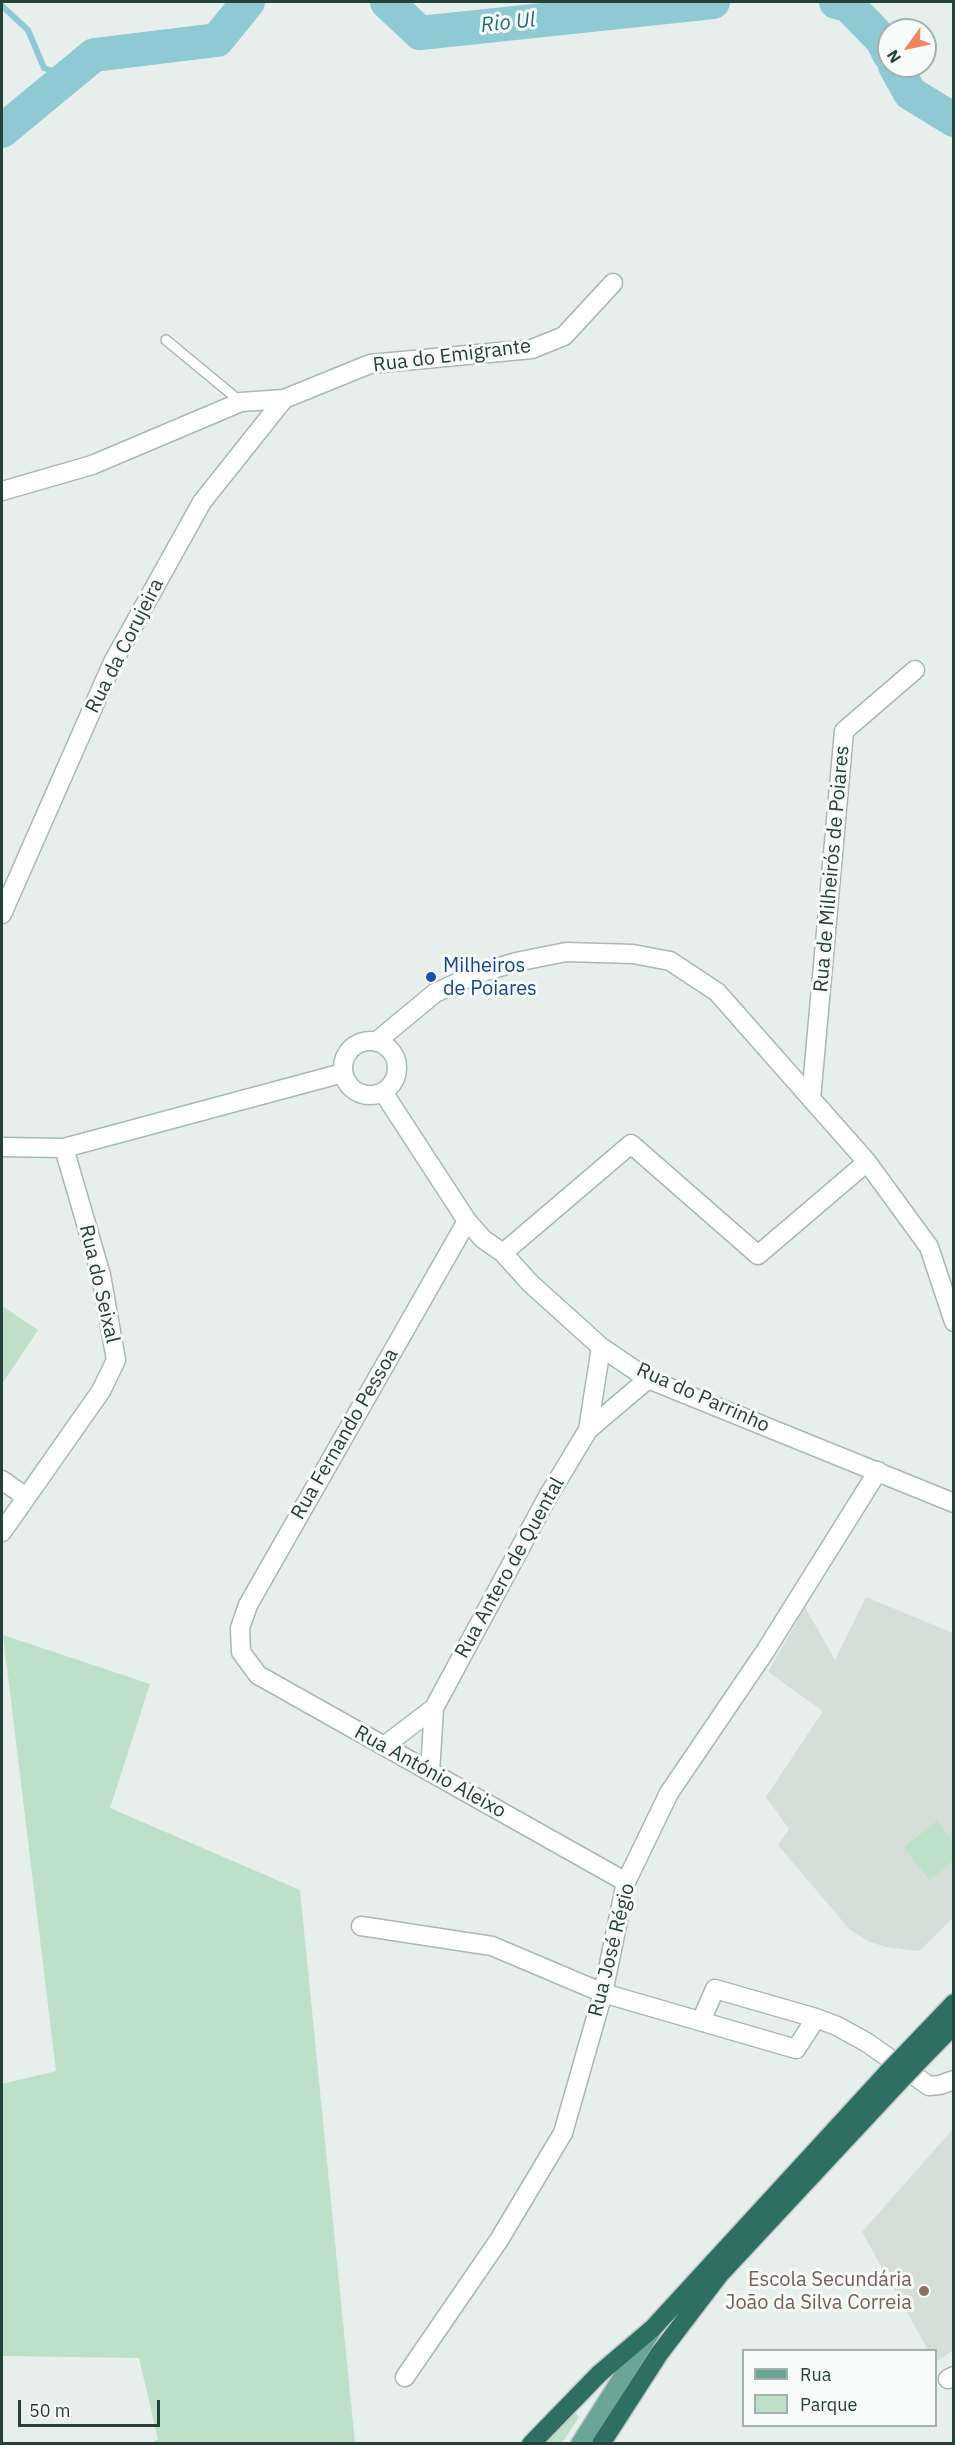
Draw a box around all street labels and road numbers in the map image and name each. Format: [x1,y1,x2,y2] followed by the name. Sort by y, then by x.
[372,334,532,378] street label: Rua do Emigrante
[81,575,169,717] street label: Rua da Corujeira
[809,745,855,993] street label: Rua de Milheirós de Poiares
[74,1222,124,1346] street label: Rua do Seixal
[286,1344,404,1524] street label: Rua Fernando Pessoa
[633,1358,773,1438] street label: Rua do Parrinho
[450,1473,570,1663] street label: Rua Antero de Quental
[350,1720,510,1824] street label: Rua António Aleixo
[584,1881,640,2019] street label: Rua José Régio

